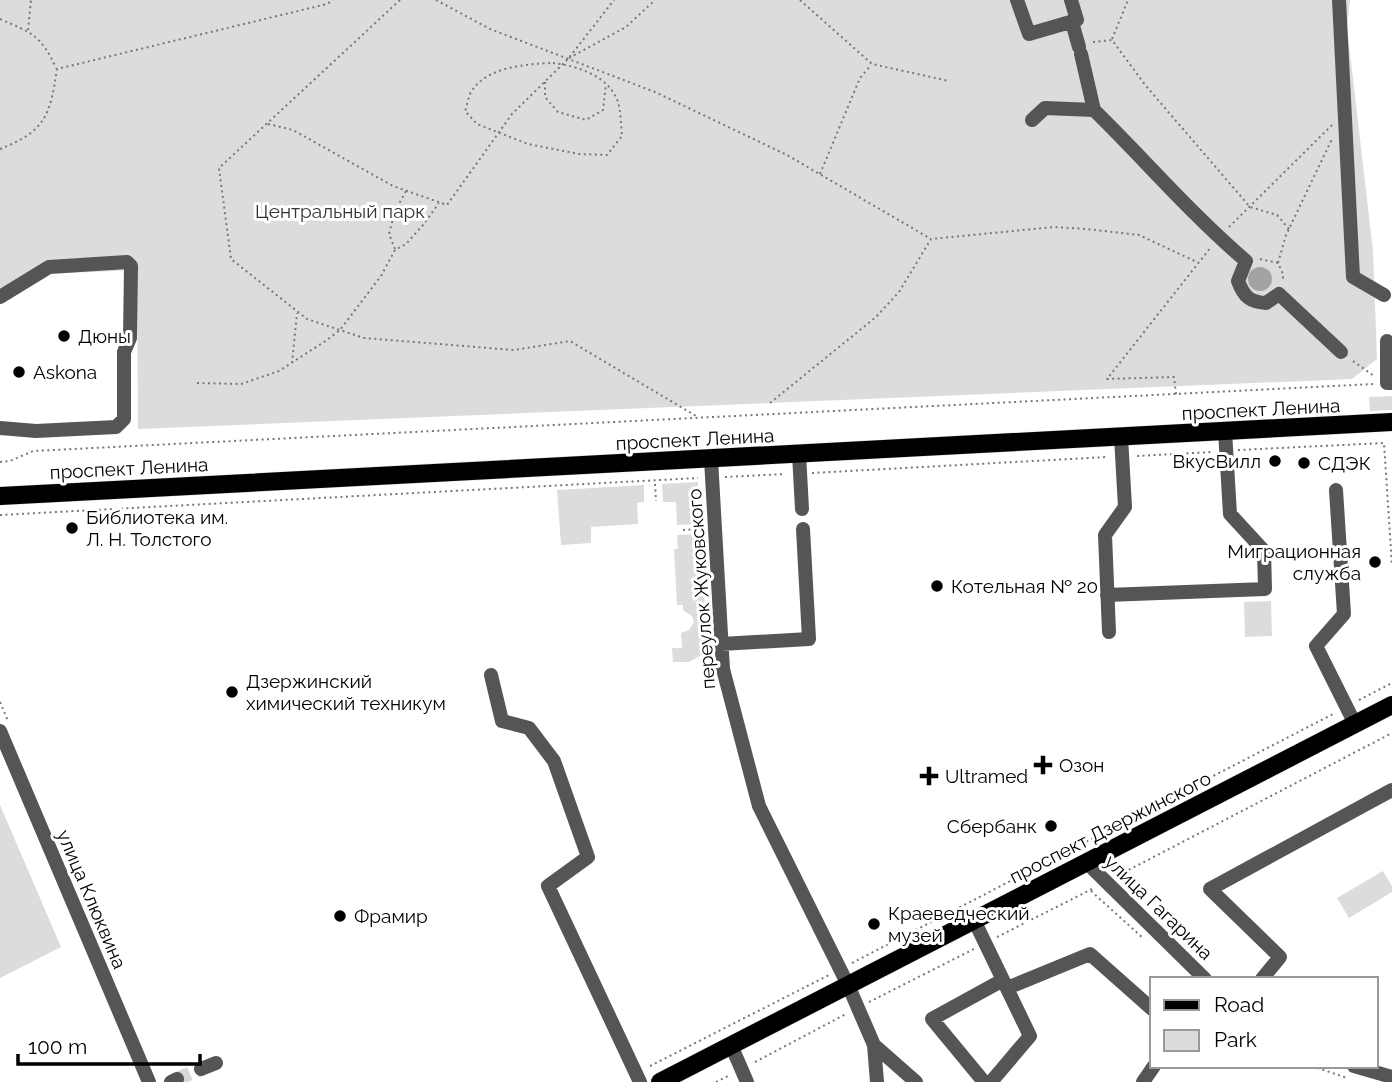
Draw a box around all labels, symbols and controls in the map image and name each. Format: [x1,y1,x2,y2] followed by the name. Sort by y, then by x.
[255,200,425,222] park label: Центральный парк
[78,325,131,347] place label: Дюны
[56,328,72,344] marker: Дюны
[33,361,97,383] place label: Askona
[11,364,27,380] marker: Askona
[1181,394,1341,424] street label: проспект Ленина
[615,424,775,454] street label: проспект Ленина
[1173,450,1261,472] place label: ВкусВилл
[1318,452,1371,474] place label: СДЭК
[49,453,209,483] street label: проспект Ленина
[1267,453,1283,469] marker: ВкусВилл
[1296,455,1312,471] marker: СДЭК
[683,488,719,690] street label: переулок Жуковского
[86,506,228,550] place label: Библиотека им. Л. Н. Толстого
[64,520,80,536] marker: Библиотека им. Л. Н. Толстого
[1227,540,1361,584] place label: Миграционная служба
[1367,554,1383,570] marker: Миграционная служба
[951,575,1098,597] place label: Котельная № 20
[929,578,945,594] marker: Котельная № 20
[246,670,446,714] place label: Дзержинский химический техникум
[224,684,240,700] marker: Дзержинский химический техникум
[1059,754,1104,776] place label: Озон
[1033,755,1053,775] marker: Озон
[945,765,1028,787] place label: Ultramed
[919,766,939,786] marker: Ultramed
[1006,767,1214,887] street label: проспект Дзержинского
[947,815,1037,837] place label: Сбербанк
[1043,818,1059,834] marker: Сбербанк
[53,826,131,972] street label: улица Клюквина
[1101,850,1217,964] street label: улица Гагарина
[888,902,1029,946] place label: Краеведческий музей
[354,905,428,927] place label: Фрамир
[332,908,348,924] marker: Фрамир
[866,916,882,932] marker: Краеведческий музей
[1150,977,1378,1068] legend
[1214,992,1264,1017] text: Road
[18,1023,200,1066] scale bar
[1214,1027,1257,1052] text: Park
[28,1034,87,1059] text: 100 m

